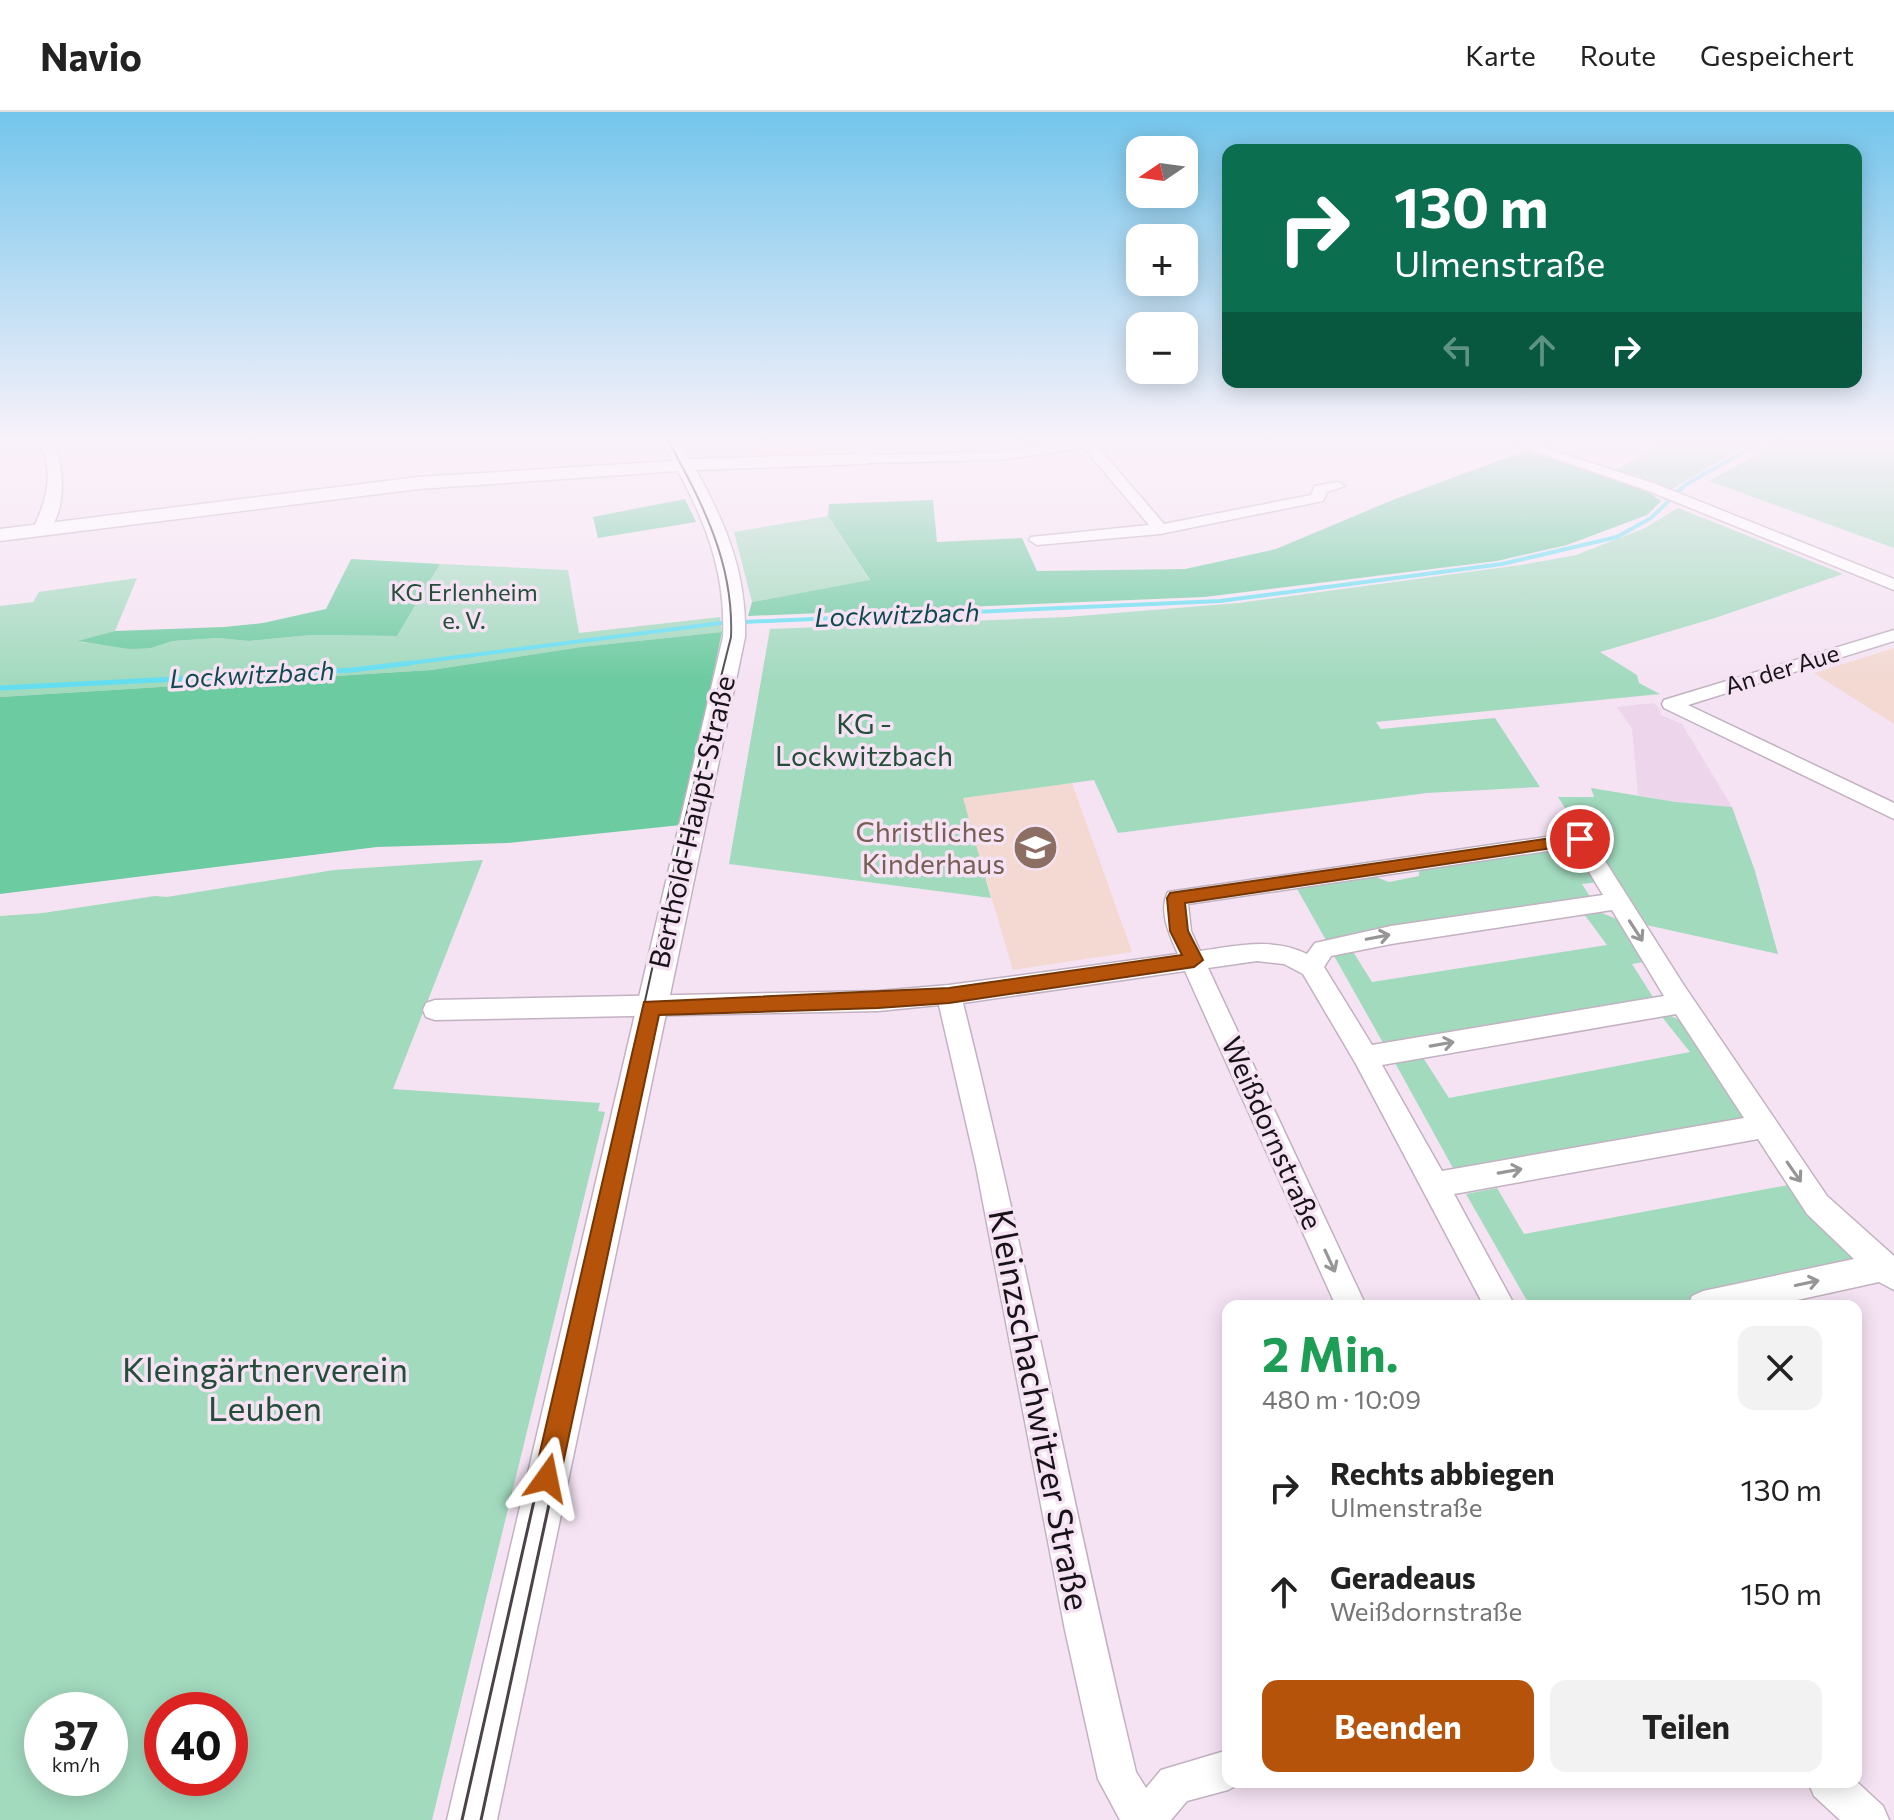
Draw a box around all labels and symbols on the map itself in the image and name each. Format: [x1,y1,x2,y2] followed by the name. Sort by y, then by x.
[1126,136,1198,208] north arrow
[390,577,538,634] park label: KG Erlenheim e. V.
[814,595,980,632] water label: Lockwitzbach
[1721,637,1842,700] street label: An der Aue
[169,654,335,693] water label: Lockwitzbach
[641,672,741,971] street label: Berthold-Haupt-Straße
[775,706,953,772] park label: KG - Lockwitzbach
[1546,805,1614,873] pin
[856,814,1005,880] place label: Christliches Kinderhaus
[1012,824,1060,872] school or university icon: Christliches Kinderhaus
[1627,920,1644,942] one-way arrow
[1365,929,1390,944] one-way arrow
[1215,1031,1331,1234] street label: Weißdornstraße
[1429,1036,1454,1051] one-way arrow
[1786,1160,1802,1182] one-way arrow
[1497,1163,1522,1178] one-way arrow
[981,1205,1100,1614] street label: Kleinzschachwitzer Straße
[1323,1248,1338,1272] one-way arrow
[1793,1275,1819,1290] one-way arrow
[122,1347,408,1428] park label: Kleingärtnerverein Leuben
[505,1436,589,1520] position arrow
[144,1692,248,1796] speed limit sign: 40

